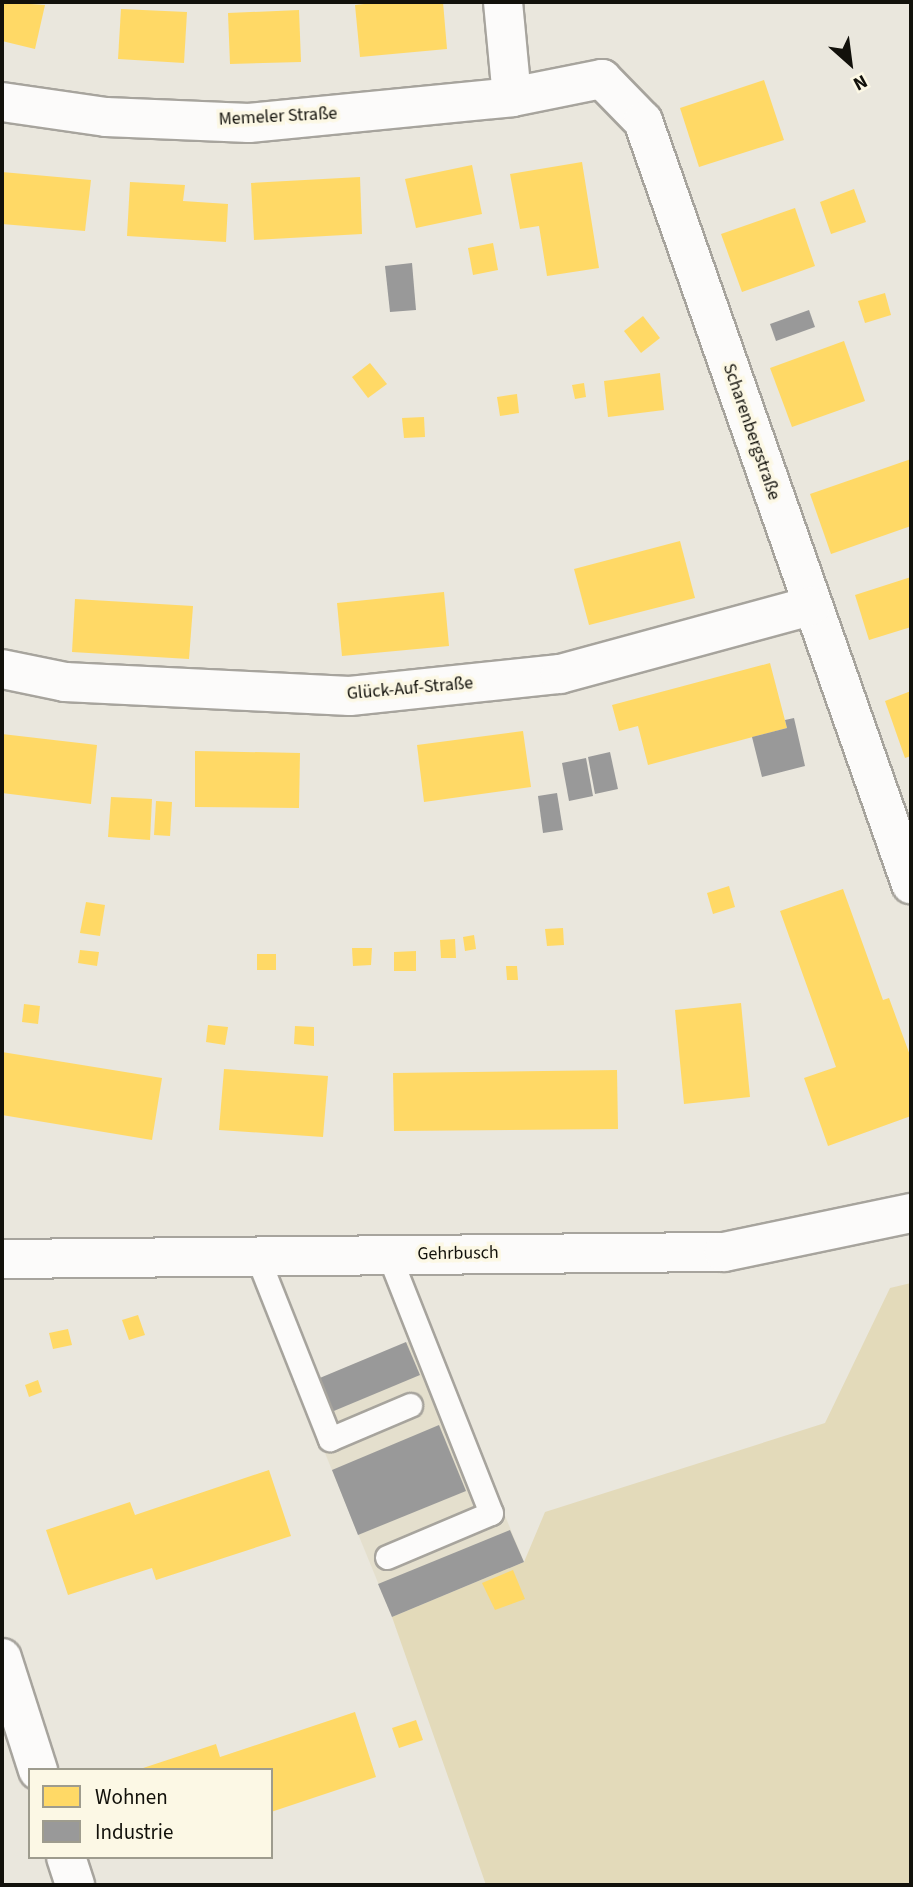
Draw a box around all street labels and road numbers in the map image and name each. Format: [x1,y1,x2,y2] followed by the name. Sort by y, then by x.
[218,103,338,131] street label: Memeler Straße
[718,361,784,503] street label: Scharenbergstraße
[346,673,474,705] street label: Glück-Auf-Straße
[417,1242,499,1266] street label: Gehrbusch

